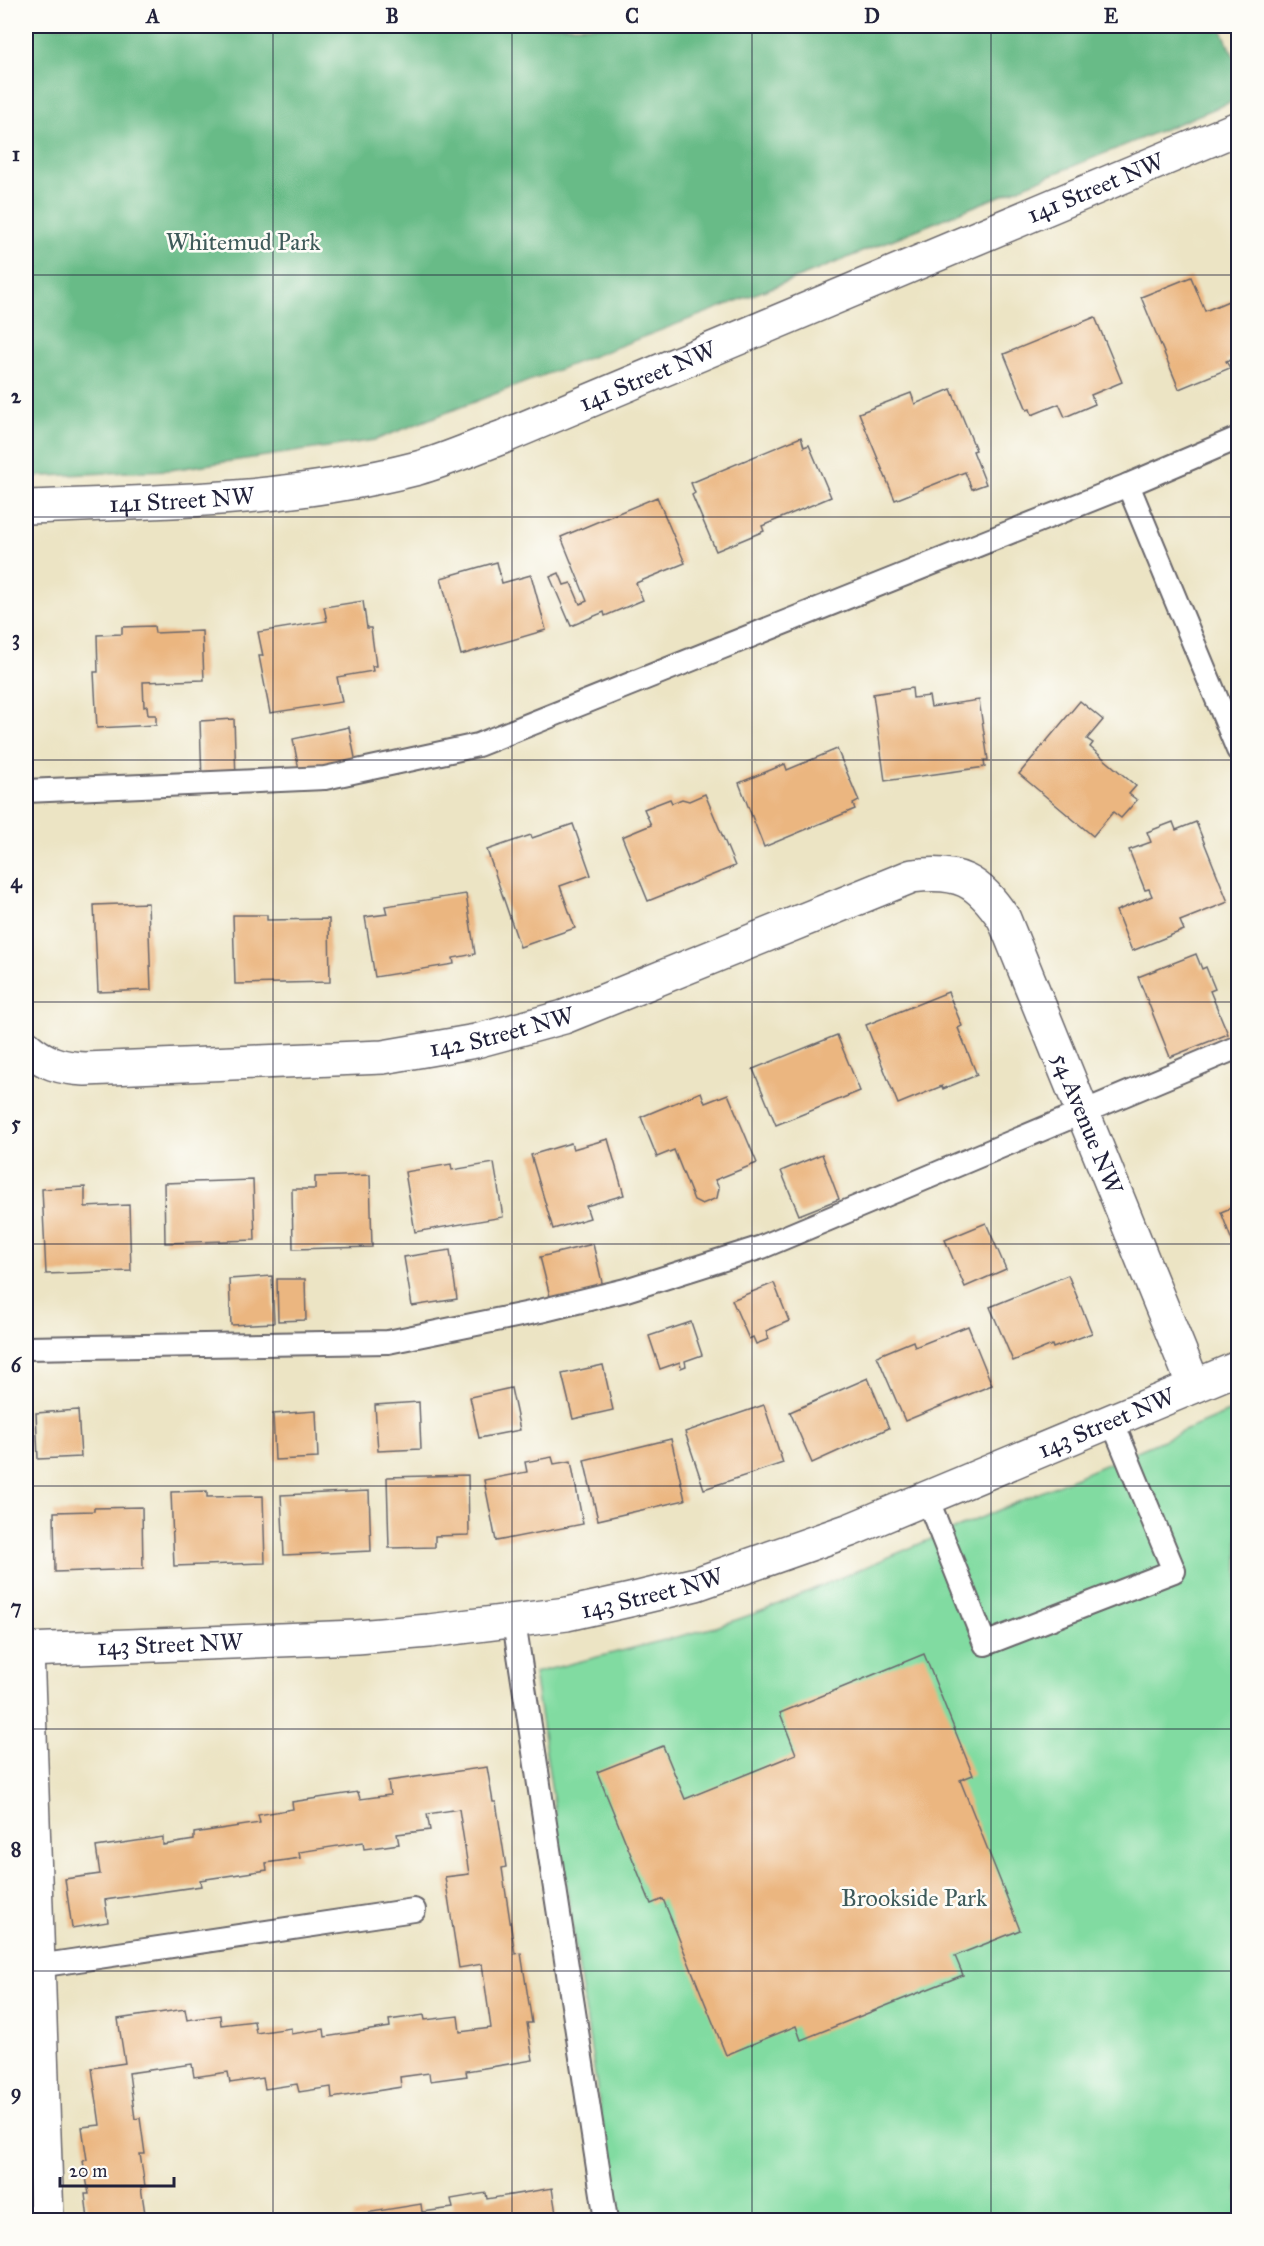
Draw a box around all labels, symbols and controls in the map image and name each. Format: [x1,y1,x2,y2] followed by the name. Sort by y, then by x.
[144,4,160,28] text: A
[385,4,399,28] text: B
[625,4,639,28] text: C
[864,4,880,28] text: D
[1104,4,1119,28] text: E
[12,142,20,166] text: 1
[1023,145,1170,230] street label: 141 Street NW
[166,227,321,257] park label: Whitemud Park
[575,334,721,418] street label: 141 Street NW
[11,384,22,408] text: 2
[109,480,257,519] street label: 141 Street NW
[12,626,20,651] text: 3
[10,869,22,894] text: 4
[427,1000,578,1064] street label: 142 Street NW
[1045,1049,1130,1200] street label: 54 Avenue NW
[11,1111,21,1135] text: 5
[11,1353,23,1377] text: 6
[1033,1381,1180,1465] street label: 143 Street NW
[578,1560,728,1625] street label: 143 Street NW
[11,1595,22,1619] text: 7
[97,1626,244,1662] street label: 143 Street NW
[11,1837,21,1861] text: 8
[841,1883,988,1913] park label: Brookside Park
[11,2080,21,2105] text: 9
[60,2150,174,2188] scale bar
[69,2160,107,2182] text: 20 m

